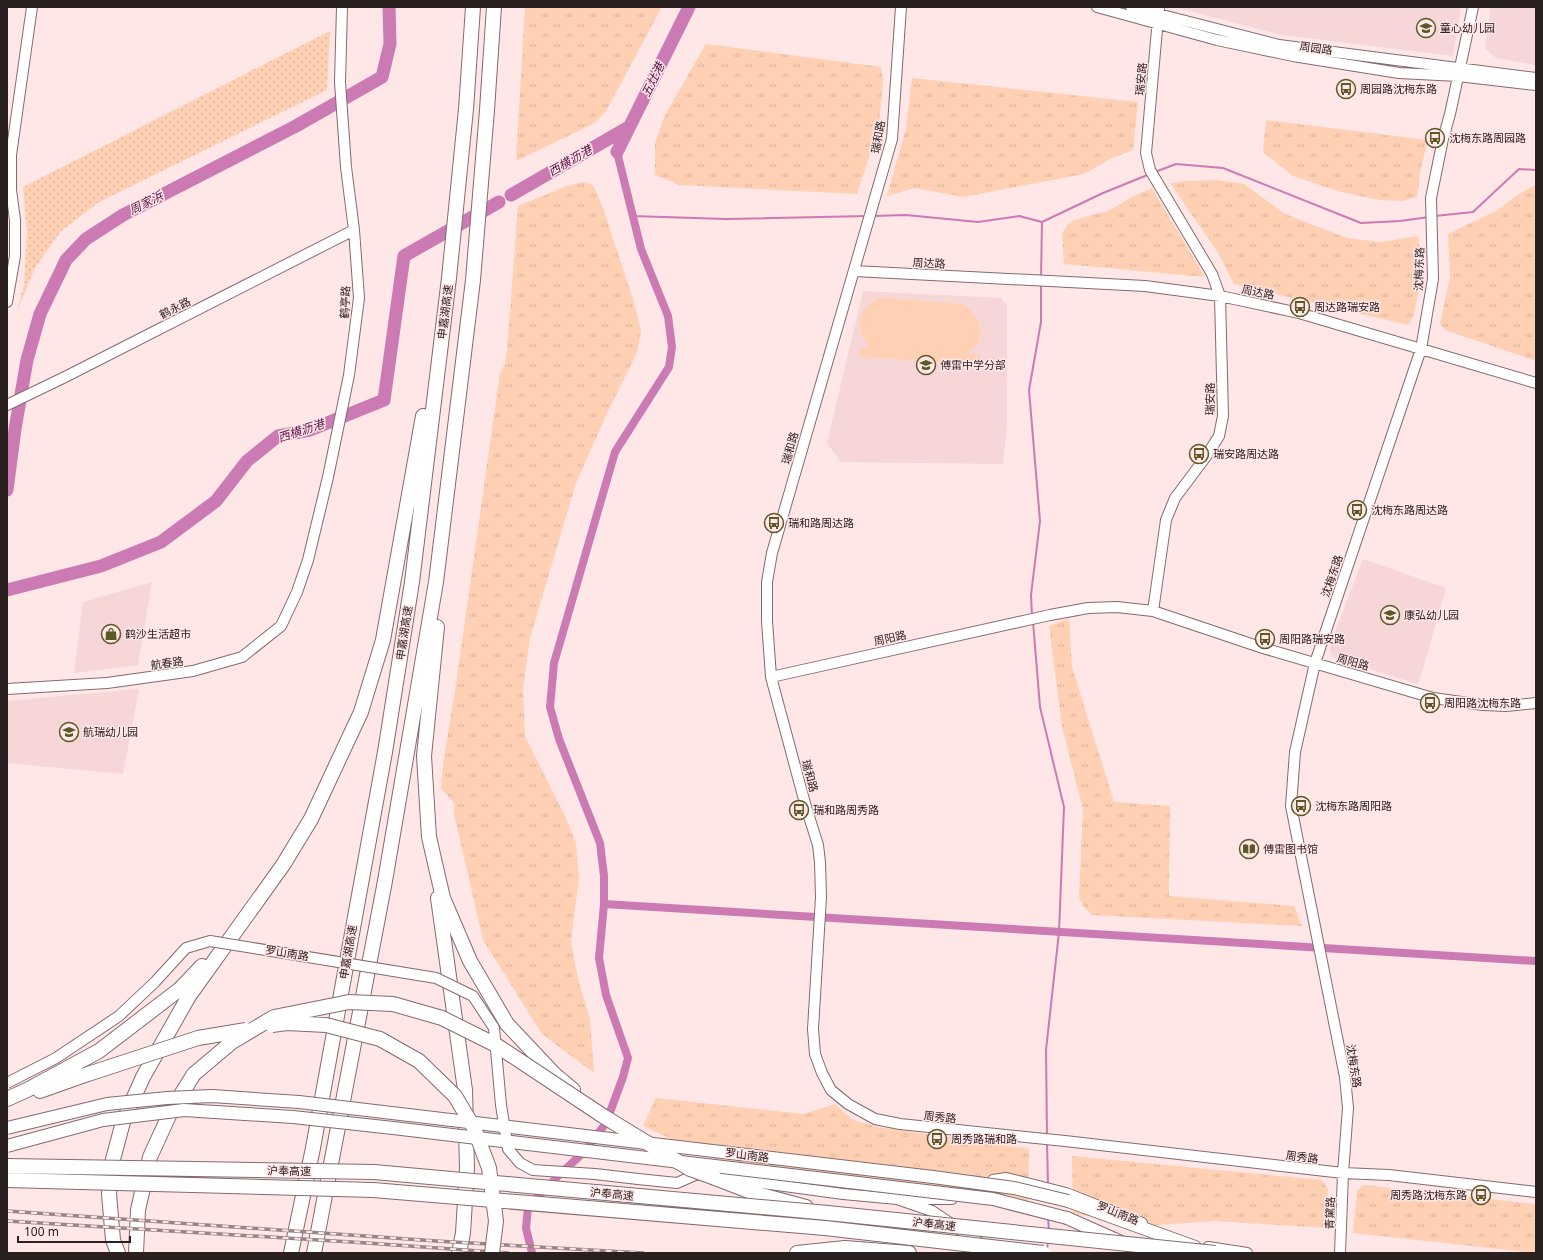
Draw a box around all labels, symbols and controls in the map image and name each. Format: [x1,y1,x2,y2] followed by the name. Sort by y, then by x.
[1415,17,1437,39] school or university icon: 童心幼儿园
[1440,20,1495,35] place label: 童心幼儿园
[1299,38,1333,57] street label: 周园路
[637,58,669,100] water label: 五灶港
[1132,62,1149,96] street label: 瑞安路
[1335,78,1357,100] bus stop icon: 周园路沈梅东路
[1360,81,1437,96] place label: 周园路沈梅东路
[867,119,888,154] street label: 瑞和路
[1424,127,1446,149] bus stop icon: 沈梅东路周园路
[1449,130,1526,145] place label: 沈梅东路周园路
[545,140,597,180] water label: 西横沥港
[126,186,167,218] water label: 周家浜
[1410,247,1427,291] street label: 沈梅东路
[912,254,946,271] street label: 周达路
[1240,281,1276,302] street label: 周达路
[434,284,455,340] street label: 申嘉湖高速
[336,285,353,319] street label: 鹤亭路
[157,293,193,322] street label: 鹤永路
[1289,296,1311,318] bus stop icon: 周达路瑞安路
[1314,299,1380,314] place label: 周达路瑞安路
[915,354,937,376] school or university icon: 傅雷中学分部
[940,357,1006,372] place label: 傅雷中学分部
[1202,382,1217,416] street label: 瑞安路
[275,414,328,446] water label: 西横沥港
[778,430,801,466] street label: 瑞和路
[1188,443,1210,465] bus stop icon: 瑞安路周达路
[1213,446,1279,461] place label: 瑞安路周达路
[1346,499,1368,521] bus stop icon: 沈梅东路周达路
[1371,502,1448,517] place label: 沈梅东路周达路
[763,512,785,534] bus stop icon: 瑞和路周达路
[788,515,854,530] place label: 瑞和路周达路
[1317,553,1346,599] street label: 沈梅东路
[1379,604,1401,626] school or university icon: 康弘幼儿园
[392,605,415,661] street label: 申嘉湖高速
[1404,607,1459,622] place label: 康弘幼儿园
[100,623,122,645] shop icon: 鹤沙生活超市
[125,626,191,641] place label: 鹤沙生活超市
[872,626,908,649] street label: 周阳路
[1254,628,1276,650] bus stop icon: 周阳路瑞安路
[1279,631,1345,646] place label: 周阳路瑞安路
[1335,650,1371,673] street label: 周阳路
[150,653,184,672] street label: 航春路
[1419,692,1441,714] bus stop icon: 周阳路沈梅东路
[1444,695,1521,710] place label: 周阳路沈梅东路
[58,721,80,743] school or university icon: 航瑞幼儿园
[83,724,138,739] place label: 航瑞幼儿园
[799,758,822,794] street label: 瑞和路
[1290,795,1312,817] bus stop icon: 沈梅东路周阳路
[1315,798,1392,813] place label: 沈梅东路周阳路
[788,799,810,821] bus stop icon: 瑞和路周秀路
[813,802,879,817] place label: 瑞和路周秀路
[1238,838,1260,860] library icon: 傅雷图书馆
[1263,841,1318,856] place label: 傅雷图书馆
[335,924,360,980] street label: 申嘉湖高速
[264,942,310,963] street label: 罗山南路
[1344,1043,1365,1089] street label: 沈梅东路
[923,1107,957,1126] street label: 周秀路
[926,1128,948,1150] bus stop icon: 周秀路瑞和路
[951,1131,1017,1146] place label: 周秀路瑞和路
[724,1144,770,1165] street label: 罗山南路
[1285,1147,1319,1166] street label: 周秀路
[267,1163,311,1178] street label: 沪奉高速
[589,1184,635,1203] street label: 沪奉高速
[1470,1184,1492,1206] bus stop icon: 周秀路沈梅东路
[1390,1187,1467,1202] place label: 周秀路沈梅东路
[1321,1196,1338,1230] street label: 青黛路
[1095,1197,1141,1228] street label: 罗山南路
[911,1214,957,1233] street label: 沪奉高速
[18,1218,130,1244] scale bar
[24,1223,59,1240] text: 100 m

